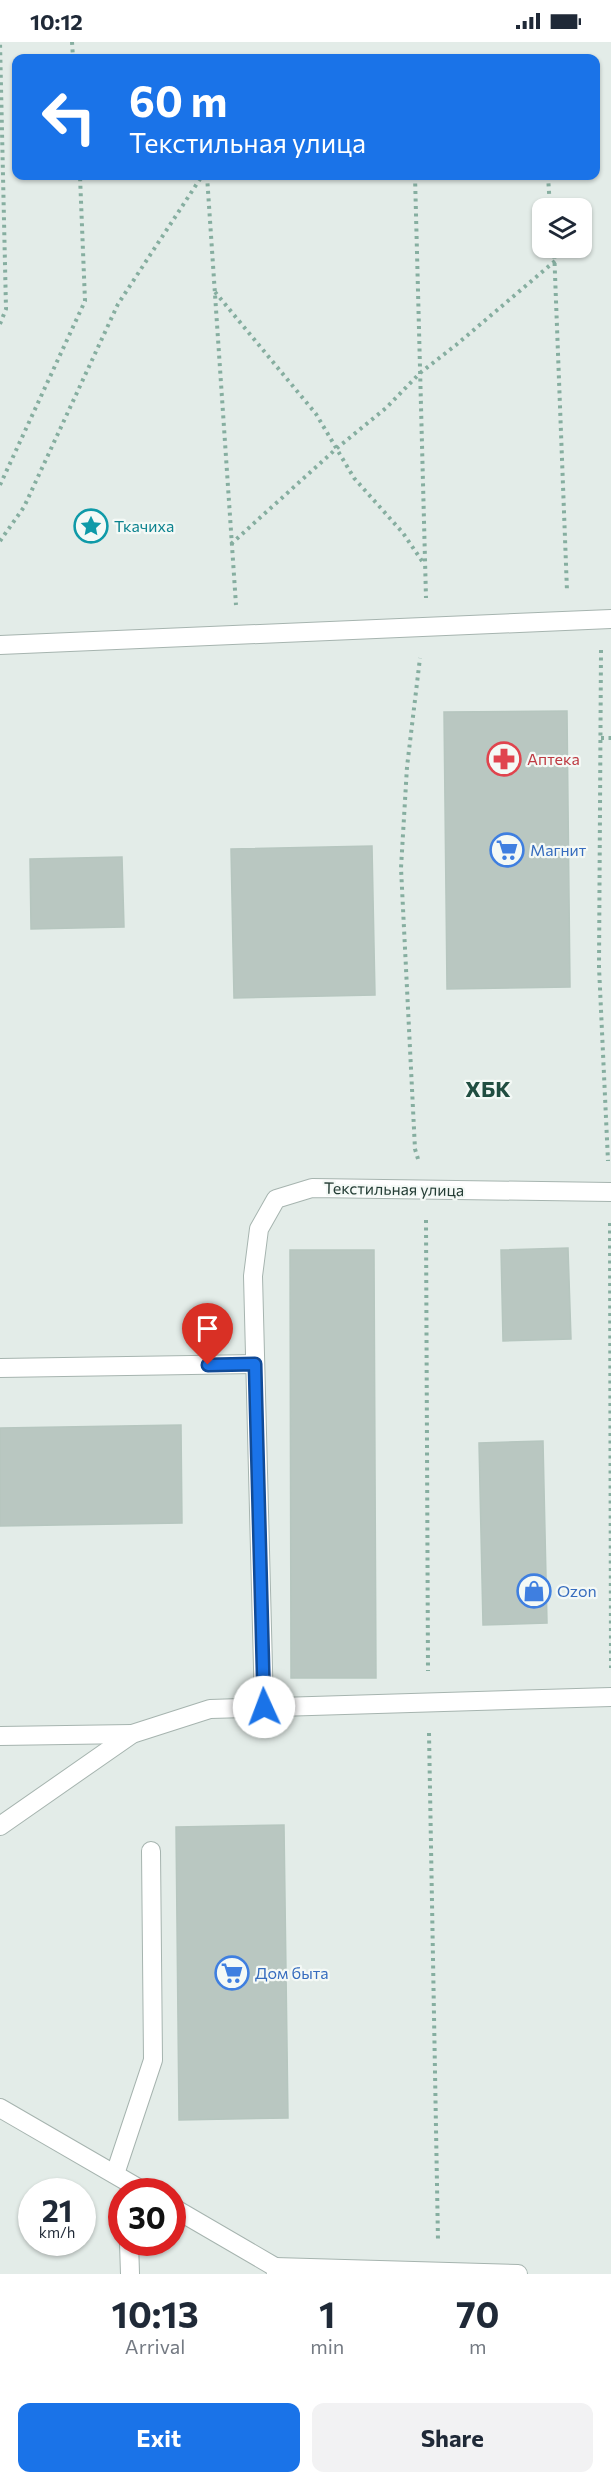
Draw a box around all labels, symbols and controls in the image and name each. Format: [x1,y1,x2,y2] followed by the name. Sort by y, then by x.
[30,8,83,35] text: 10:12
[129,74,228,126] text: 60 m
[30,78,108,156] icon: left
[129,126,366,159] text: Текстильная улица
[532,198,592,258] map controls
[532,198,592,258] button: layers
[73,508,109,544] place icon: Ткачиха
[114,516,174,535] place label: Ткачиха
[486,741,522,777] pharmacy icon: Аптека
[527,749,580,768] place label: Аптека
[489,832,525,868] supermarket icon: Магнит
[530,840,587,859] place label: Магнит
[465,1075,511,1102] district label: ХБК
[324,1178,464,1199] street label: Текстильная улица
[182,1303,233,1365] pin
[191,1312,224,1345] icon: arrive
[516,1573,552,1609] shop icon: Ozon
[557,1581,597,1600] place label: Ozon
[232,1675,296,1739] position arrow
[214,1955,250,1991] supermarket icon: Дом быта
[255,1963,329,1982] place label: Дом быта
[108,2178,186,2256] speed limit sign: 30
[42,2191,72,2228] text: 21
[39,2223,75,2241] text: km/h
[112,2291,199,2335] text: 10:13
[319,2291,335,2335] text: 1
[456,2291,499,2335] text: 70
[125,2334,185,2358] text: Arrival
[310,2334,344,2358] text: min
[469,2334,486,2358] text: m
[18,2403,300,2472] button: Exit
[312,2403,593,2472] button: Share

